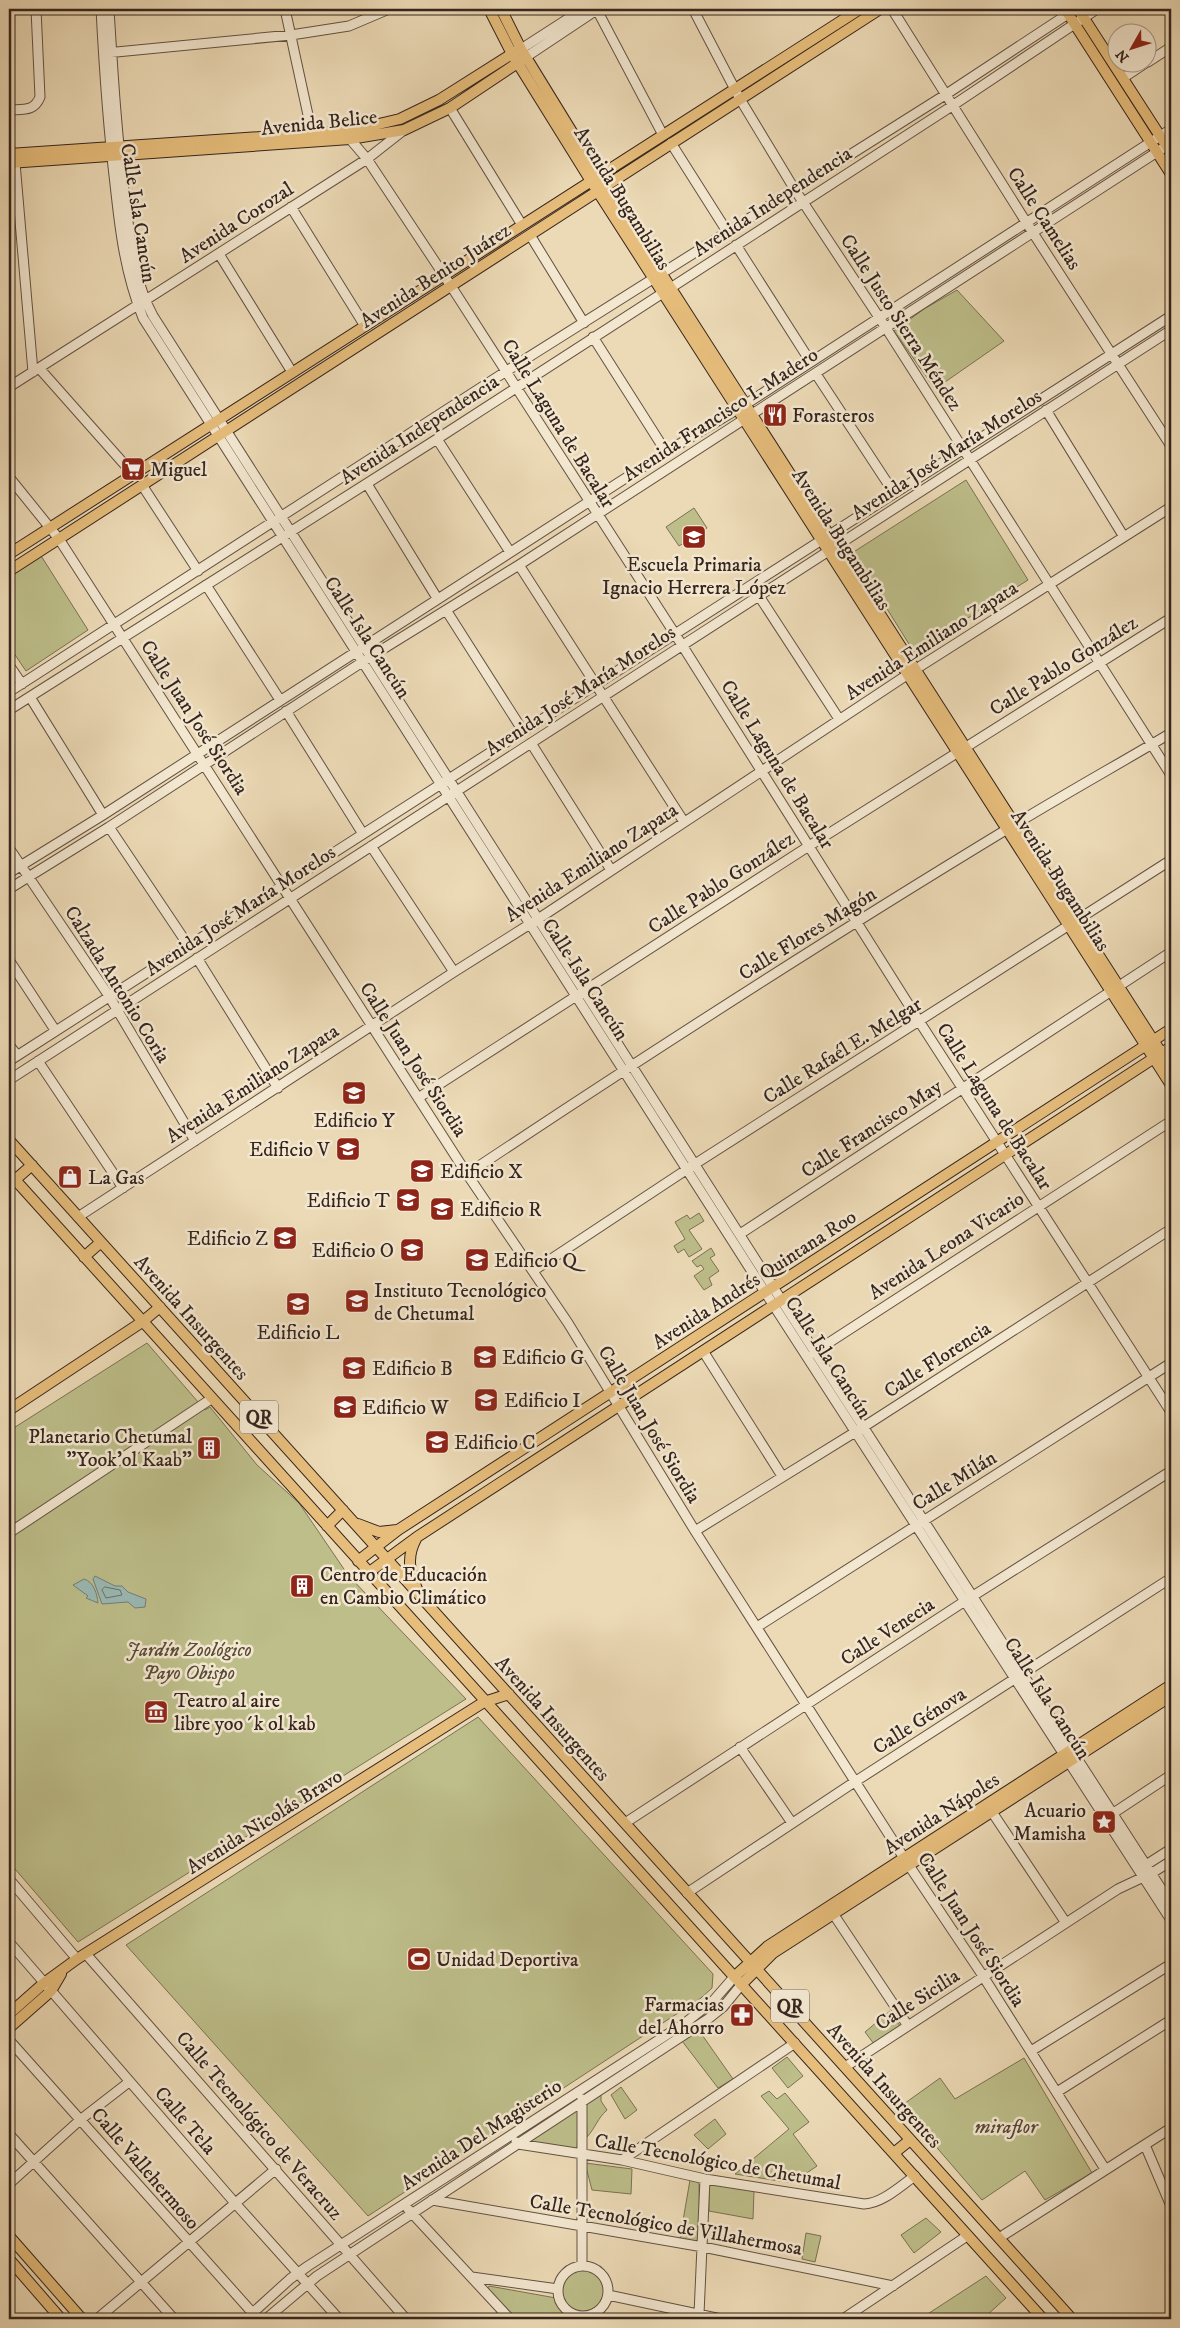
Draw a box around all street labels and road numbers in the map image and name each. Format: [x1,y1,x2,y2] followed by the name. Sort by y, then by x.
[260,105,379,142] street label: Avenida Belice
[568,123,676,275] street label: Avenida Bugambilias
[689,141,857,263] street label: Avenida Independencia
[114,142,161,285] street label: Calle Isla Cancún
[1001,163,1086,275] street label: Calle Camelias
[175,177,299,269] street label: Avenida Corozal
[356,218,516,334] street label: Avenida Benito Juárez
[834,230,967,416] street label: Calle Justo Sierra Méndez
[496,335,620,513] street label: Calle Laguna de Bacalar
[618,343,823,488] street label: Avenida Francisco I. Madero
[336,369,504,491] street label: Avenida Independencia
[847,384,1047,526] street label: Avenida José María Morelos
[786,464,896,616] street label: Avenida Bugambilias
[318,572,416,704] street label: Calle Isla Cancún
[841,576,1023,706] street label: Avenida Emiliano Zapata
[985,610,1143,722] street label: Calle Pablo González
[481,620,681,762] street label: Avenida José María Morelos
[134,636,253,800] street label: Calle Juan José Siordia
[715,676,839,854] street label: Calle Laguna de Bacalar
[501,798,683,928] street label: Avenida Emiliano Zapata
[1005,805,1115,957] street label: Avenida Bugambilias
[644,826,800,940] street label: Calle Pablo González
[141,840,341,982] street label: Avenida José María Morelos
[734,882,882,987] street label: Calle Flores Magón
[58,902,175,1068] street label: Calzada Antonio Coria
[536,914,634,1046] street label: Calle Isla Cancún
[353,978,472,1142] street label: Calle Juan José Siordia
[759,992,927,1110] street label: Calle Rafaél E. Melgar
[930,1018,1058,1196] street label: Calle Laguna de Bacalar
[162,1019,344,1149] street label: Avenida Emiliano Zapata
[797,1074,947,1184] street label: Calle Francisco May
[864,1187,1029,1306] street label: Avenida Leona Vicario
[648,1205,862,1356] street label: Avenida Andrés Quintana Roo
[128,1250,254,1386] street label: Avenida Insurgentes
[779,1292,877,1424] street label: Calle Isla Cancún
[880,1316,996,1404] street label: Calle Florencia
[592,1341,706,1509] street label: Calle Juan José Siordia
[240,1400,278,1434] road number: QR
[908,1445,1002,1517] street label: Calle Milán
[836,1592,940,1672] street label: Calle Venecia
[998,1633,1096,1765] street label: Calle Isla Cancún
[489,1651,615,1787] street label: Avenida Insurgentes
[869,1682,971,1761] street label: Calle Génova
[182,1764,347,1880] street label: Avenida Nicolás Bravo
[879,1767,1005,1861] street label: Avenida Nápoles
[911,1848,1030,2012] street label: Calle Juan José Siordia
[871,1964,965,2037] street label: Calle Sicilia
[771,1990,809,2022] road number: QR
[821,2018,947,2154] street label: Avenida Insurgentes
[170,2026,348,2226] street label: Calle Tecnológico de Veracruz
[397,2074,567,2197] street label: Avenida Del Magisterio
[148,2082,222,2161] street label: Calle Tela
[85,2103,205,2235] street label: Calle Vallehermoso
[593,2128,843,2196] street label: Calle Tecnológico de Chetumal
[528,2189,804,2262] street label: Calle Tecnológico de Villahermosa

